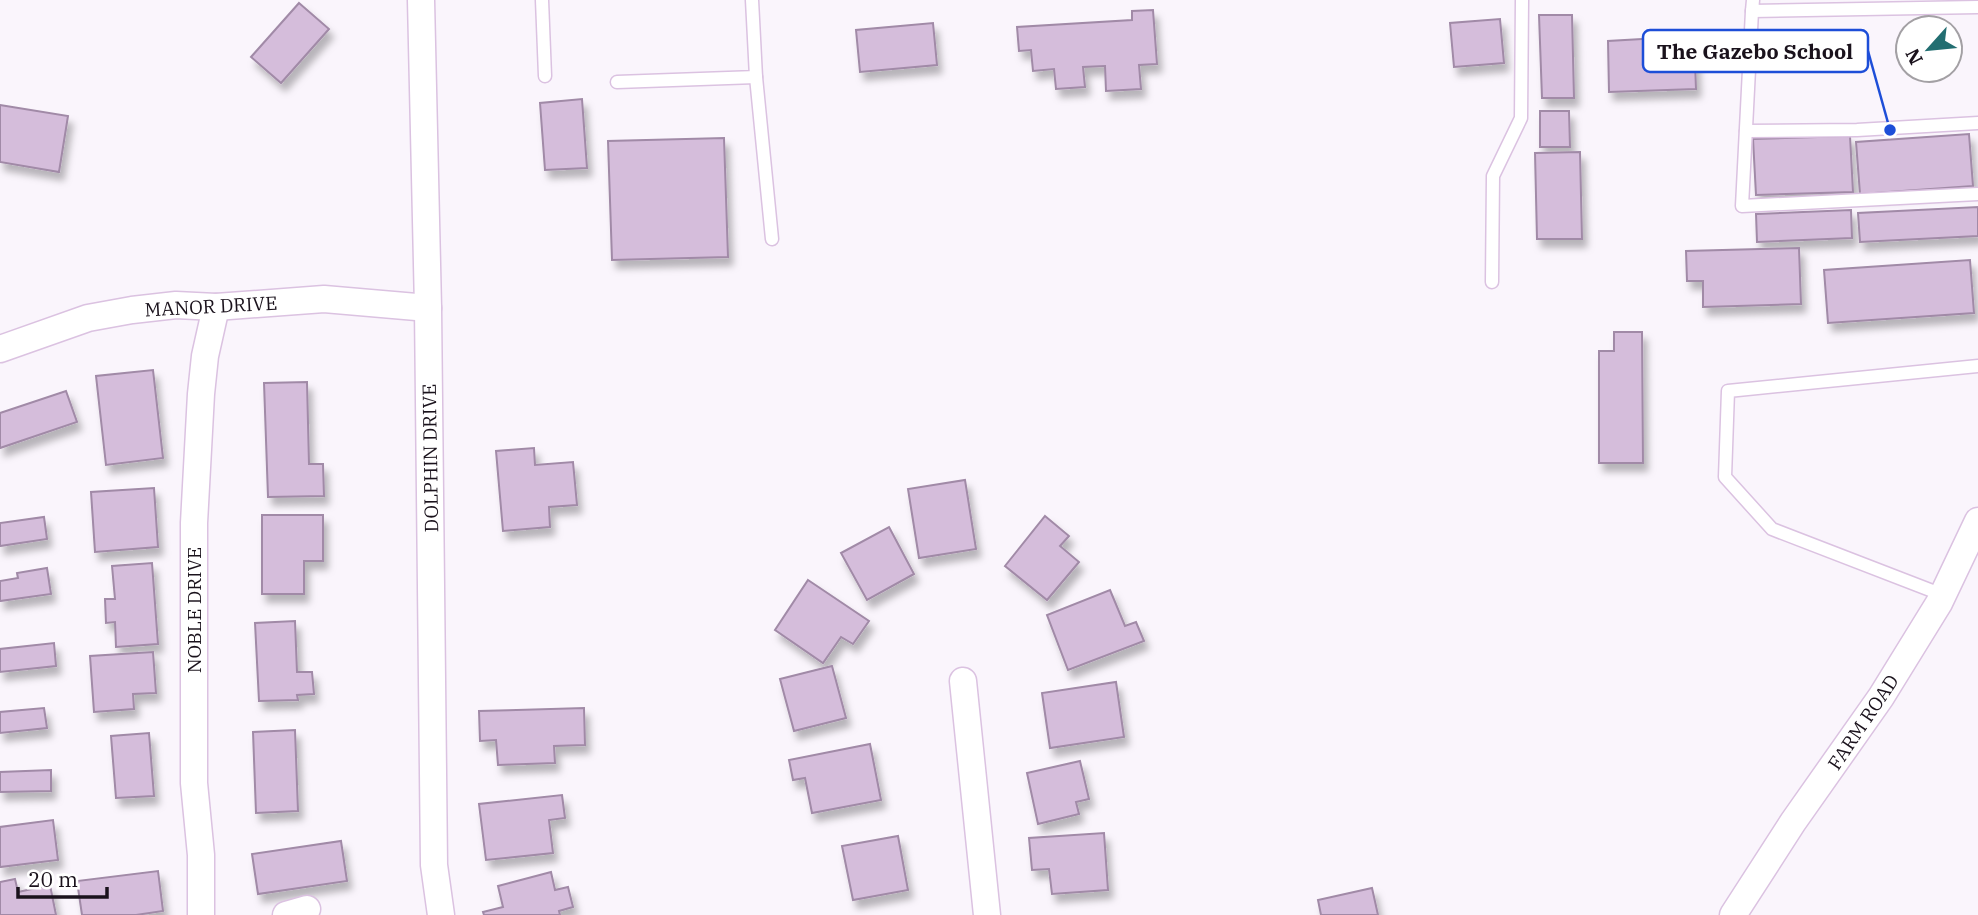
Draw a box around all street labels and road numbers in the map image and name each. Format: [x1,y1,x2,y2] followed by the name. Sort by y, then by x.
[144,291,278,321] street label: MANOR DRIVE
[417,383,443,533] street label: DOLPHIN DRIVE
[182,547,206,673] street label: NOBLE DRIVE
[1822,670,1904,774] street label: FARM ROAD

